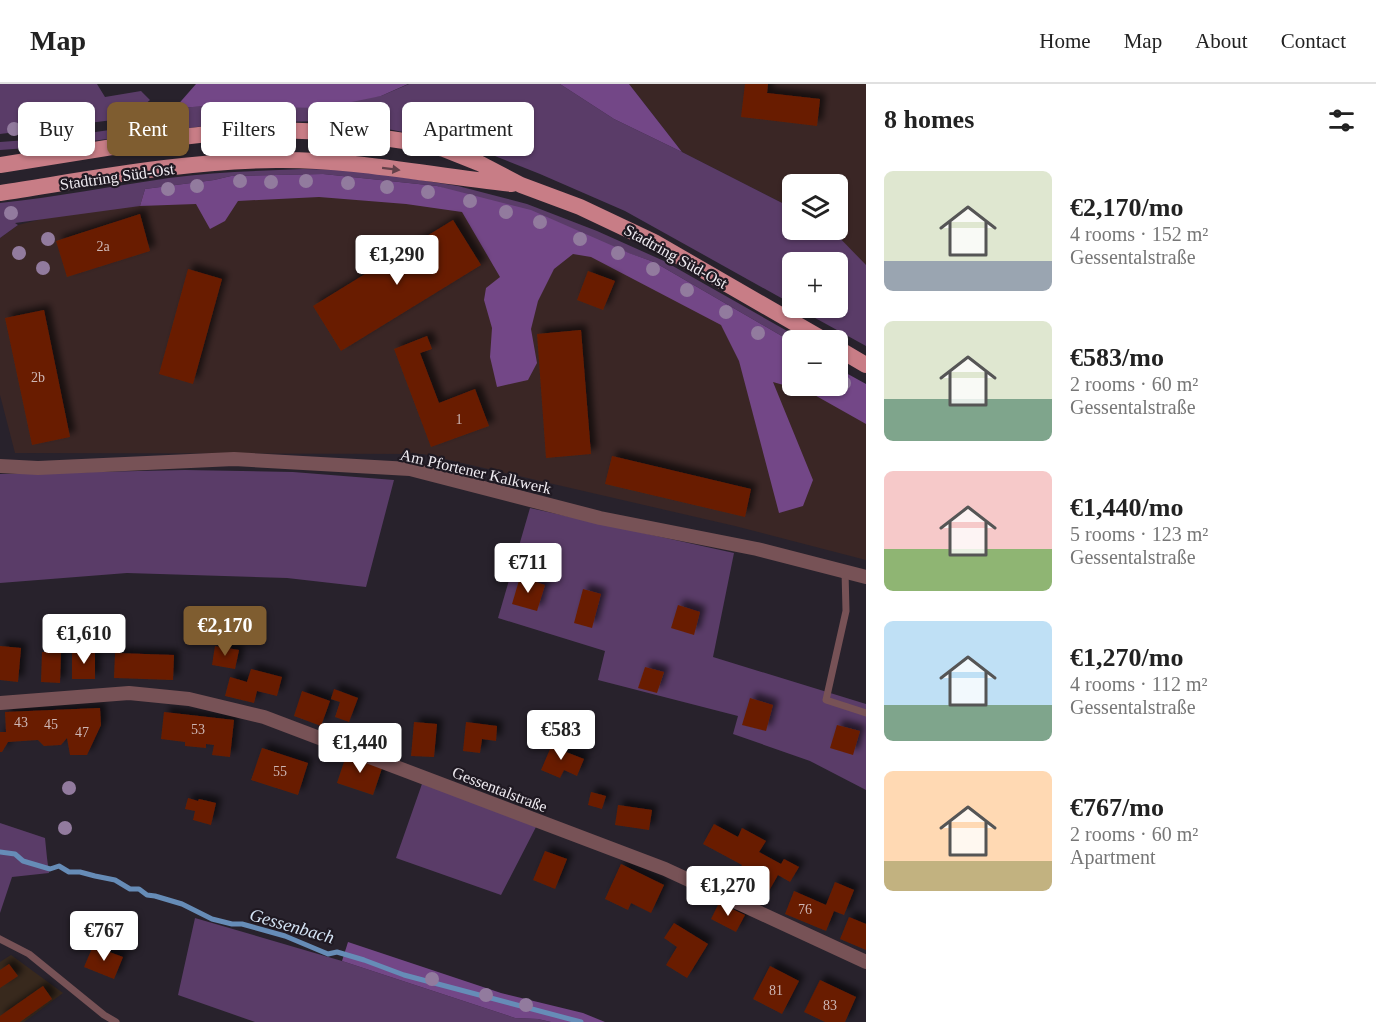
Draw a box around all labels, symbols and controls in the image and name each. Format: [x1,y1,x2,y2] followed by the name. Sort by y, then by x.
[30,25,86,56] text: Map
[1039,29,1091,53] text: Home
[1124,29,1162,53] text: Map
[1195,29,1248,53] text: About
[1281,29,1346,53] text: Contact
[18,102,95,156] chip: Buy
[107,102,189,156] chip: Rent
[201,102,296,156] chip: Filters
[308,102,390,156] chip: New
[402,102,534,156] chip: Apartment
[1325,104,1358,137] icon: filters
[884,105,974,134] text: 8 homes
[59,160,176,194] street label: Stadtring Süd-Ost
[382,164,401,173] one-way arrow
[782,174,848,396] map controls
[782,174,848,240] button: layers
[1070,193,1183,222] text: €2,170/mo
[932,195,1004,267] icon: home
[621,221,731,293] street label: Stadtring Süd-Ost
[1070,223,1208,245] text: 4 rooms · 152 m²
[348,235,446,286] pin: €1,290
[96,239,110,254] house number: 2a
[370,243,425,265] text: €1,290
[1070,246,1196,268] text: Gessentalstraße
[782,252,848,318] button: +
[782,330,848,396] button: −
[1070,343,1164,372] text: €583/mo
[932,345,1004,417] icon: home
[31,370,45,385] house number: 2b
[1070,373,1198,395] text: 2 rooms · 60 m²
[1070,396,1196,418] text: Gessentalstraße
[456,412,463,427] house number: 1
[399,446,553,497] street label: Am Pfortener Kalkwerk
[1070,493,1183,522] text: €1,440/mo
[932,495,1004,567] icon: home
[1070,523,1208,545] text: 5 rooms · 123 m²
[492,543,564,594] pin: €711
[1070,546,1196,568] text: Gessentalstraße
[509,551,547,573] text: €711
[176,606,274,657] pin: €2,170
[35,614,133,665] pin: €1,610
[198,614,253,636] text: €2,170
[57,622,112,644] text: €1,610
[1070,643,1183,672] text: €1,270/mo
[932,645,1004,717] icon: home
[1070,673,1207,695] text: 4 rooms · 112 m²
[1070,696,1196,718] text: Gessentalstraße
[525,710,597,761] pin: €583
[14,715,28,730] house number: 43
[44,717,58,732] house number: 45
[541,718,581,740] text: €583
[191,722,205,737] house number: 53
[311,723,409,774] pin: €1,440
[75,725,89,740] house number: 47
[333,731,388,753] text: €1,440
[273,764,287,779] house number: 55
[450,764,550,815] street label: Gessentalstraße
[1070,793,1164,822] text: €767/mo
[932,795,1004,867] icon: home
[1070,823,1198,845] text: 2 rooms · 60 m²
[1070,846,1156,868] text: Apartment
[679,866,777,917] pin: €1,270
[701,874,756,896] text: €1,270
[798,902,812,917] house number: 76
[247,904,337,948] water label: Gessenbach
[68,911,140,962] pin: €767
[84,919,124,941] text: €767
[769,983,783,998] house number: 81
[823,998,837,1013] house number: 83

